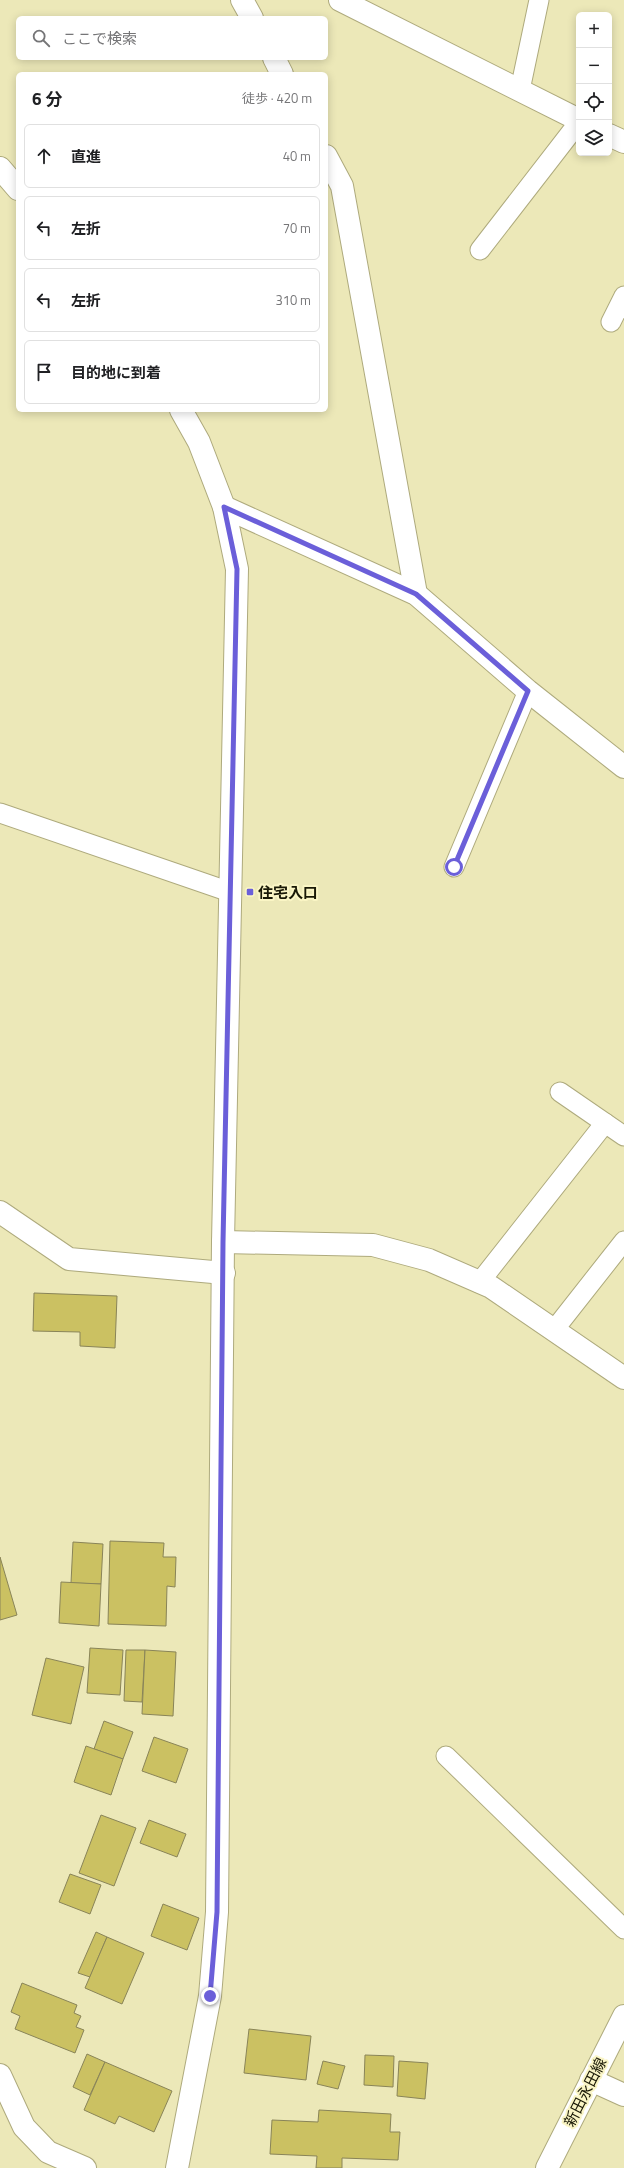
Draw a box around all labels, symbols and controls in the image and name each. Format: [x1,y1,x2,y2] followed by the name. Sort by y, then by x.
[576,12,612,156] map controls
[576,12,612,48] button: +
[16,16,328,60] search box
[30,27,52,49] icon: search
[62,27,137,50] text: ここで検索
[576,48,612,84] button: −
[576,84,612,120] button: locate
[32,86,62,112] text: 6 分
[242,88,312,108] text: 徒歩 · 420 m
[576,120,612,156] button: layers
[33,145,55,167] icon: ahead
[71,145,101,168] text: 直進
[283,146,311,166] text: 40 m
[33,217,55,239] icon: left
[71,217,101,240] text: 左折
[283,218,311,238] text: 70 m
[33,289,55,311] icon: left
[71,289,101,312] text: 左折
[275,290,311,310] text: 310 m
[33,361,55,383] icon: arrive
[71,361,161,384] text: 目的地に到着
[445,858,463,876] route start
[258,881,318,904] place label: 住宅入口
[245,887,255,897] marker: 住宅入口
[201,1987,219,2005] route end
[558,2053,612,2131] street label: 新田永田線

